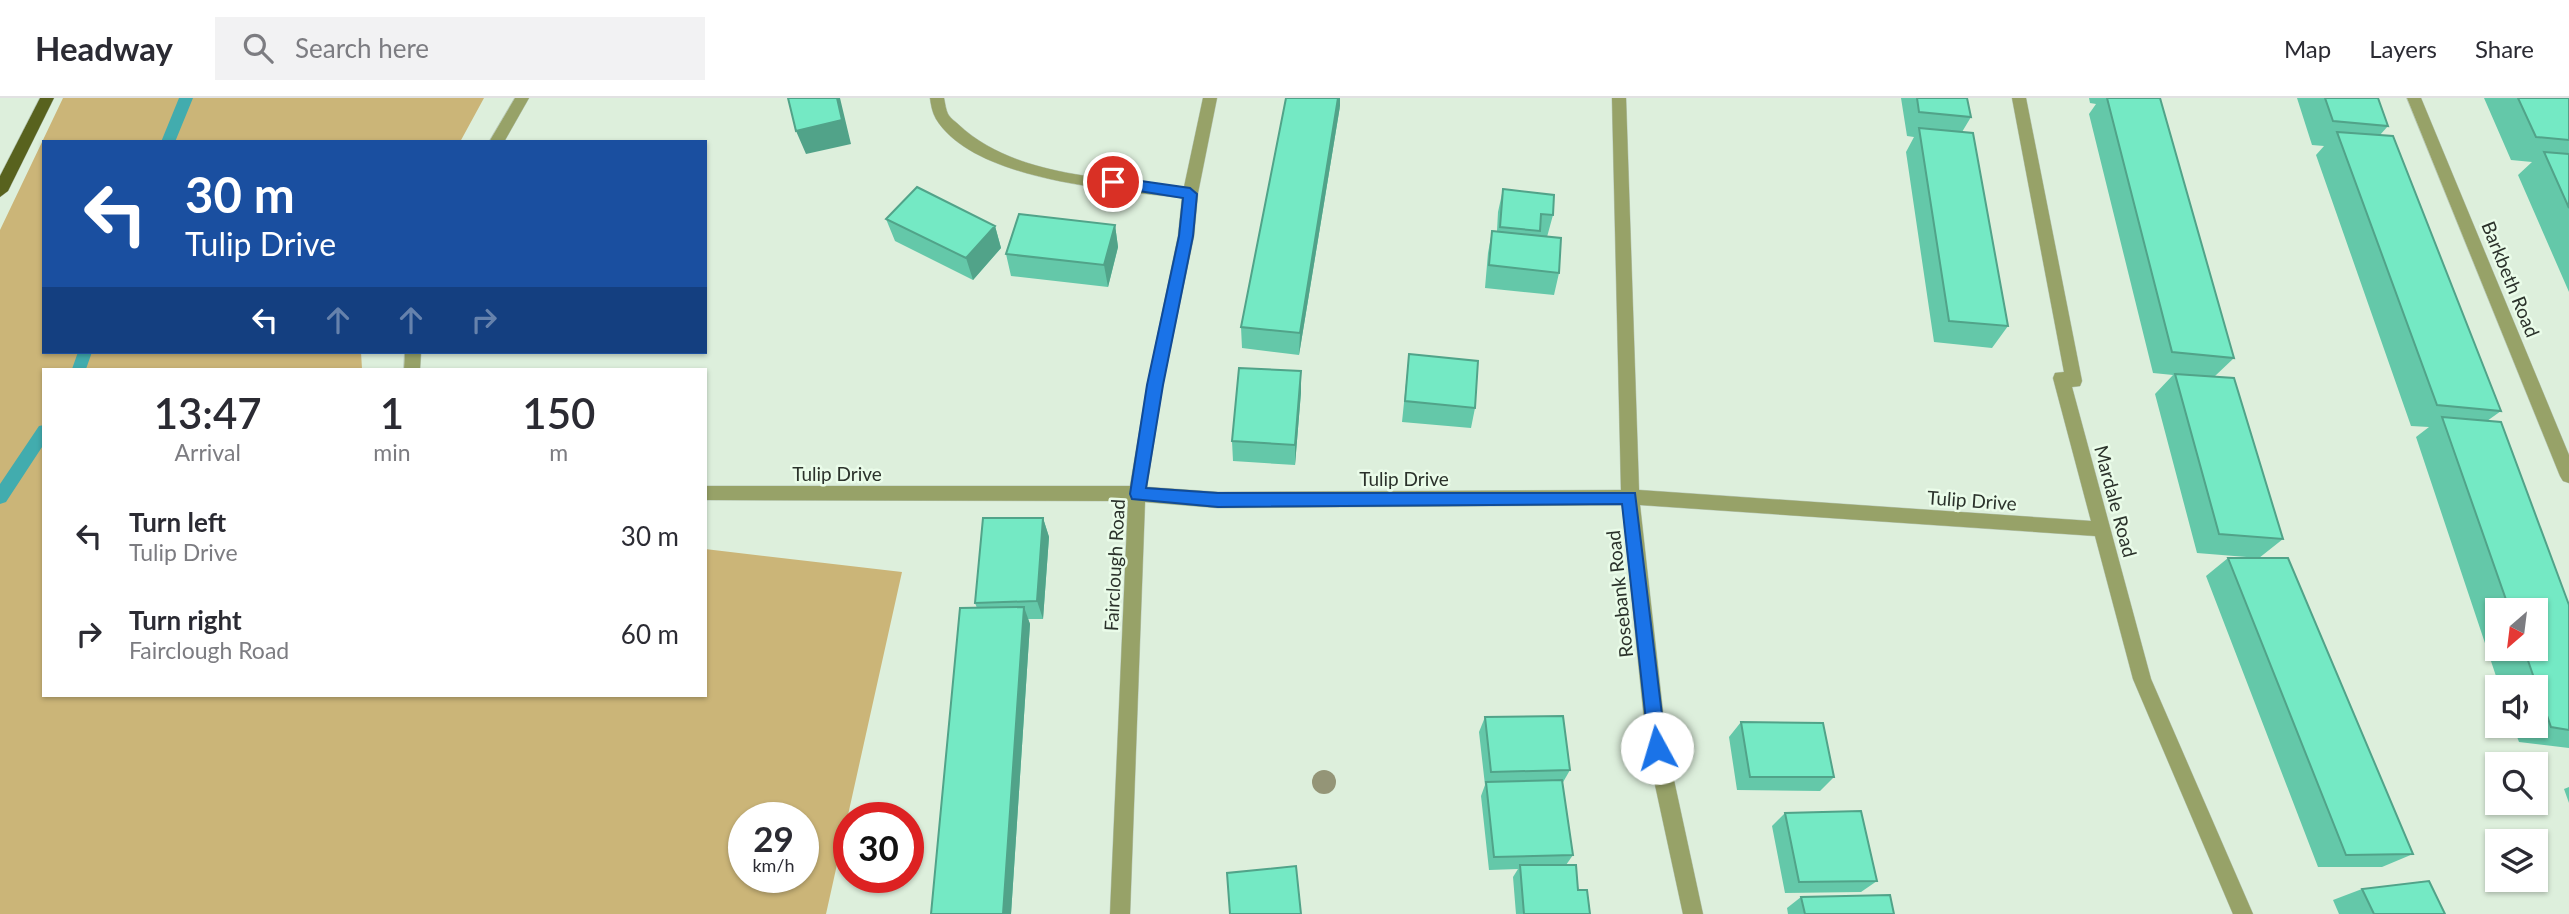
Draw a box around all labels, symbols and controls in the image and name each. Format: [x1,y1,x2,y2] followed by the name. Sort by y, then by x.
[215,17,705,80] search box
[35,28,173,68] text: Headway
[239,29,277,67] icon: search
[295,32,429,64] text: Search here
[2284,34,2331,63] text: Map
[2369,34,2437,63] text: Layers
[2475,34,2534,63] text: Share
[1083,152,1143,212] pin
[1094,163,1132,201] icon: arrive
[185,165,295,223] text: 30 m
[70,168,161,259] icon: left
[2477,218,2545,340] street label: Barkbeth Road
[185,224,336,263] text: Tulip Drive
[246,301,284,339] icon: left
[319,301,357,339] icon: ahead
[392,301,430,339] icon: ahead
[465,301,503,339] icon: right
[154,388,262,438] text: 13:47
[380,388,404,438] text: 1
[522,388,595,438] text: 150
[175,438,241,466] text: Arrival
[373,438,411,466] text: min
[549,438,568,466] text: m
[2090,443,2142,559] street label: Mardale Road
[792,462,882,485] street label: Tulip Drive
[1359,467,1449,490] street label: Tulip Drive
[1926,485,2018,515] street label: Tulip Drive
[1099,498,1129,632] street label: Fairclough Road
[129,506,226,538] text: Turn left
[70,517,108,555] icon: left
[621,520,679,552] text: 30 m
[1601,529,1637,659] street label: Rosebank Road
[129,538,238,566] text: Tulip Drive
[2485,598,2548,662] north arrow
[2485,598,2548,892] map controls
[129,604,242,636] text: Turn right
[70,615,108,653] icon: right
[621,618,679,650] text: 60 m
[129,636,289,664] text: Fairclough Road
[2485,675,2548,738] button: sound
[1620,711,1694,785] position arrow
[2485,752,2548,815] button: search
[833,802,924,893] speed limit sign: 30
[753,817,794,859] text: 29
[2485,829,2548,892] button: layers
[752,854,795,876] text: km/h

